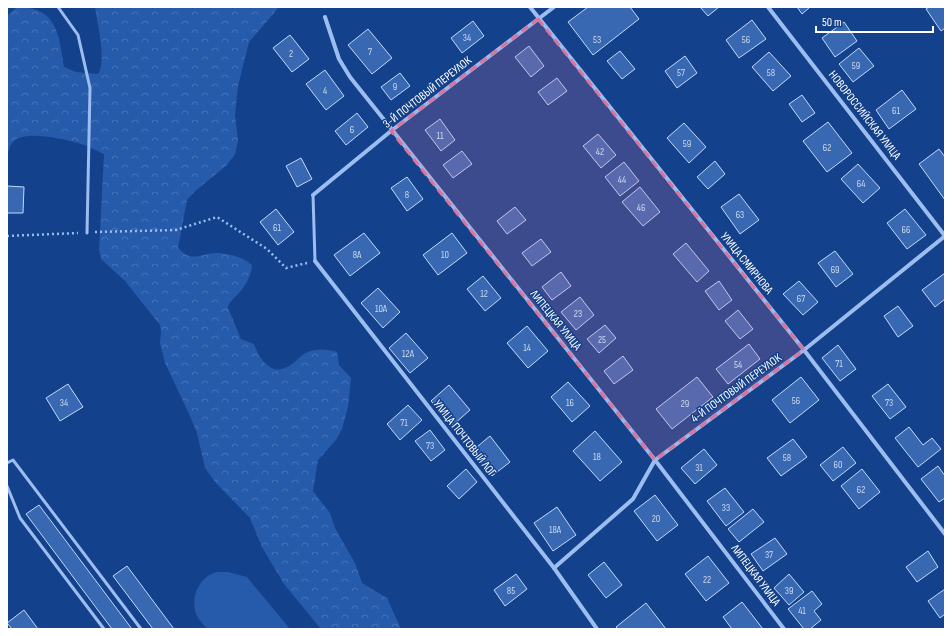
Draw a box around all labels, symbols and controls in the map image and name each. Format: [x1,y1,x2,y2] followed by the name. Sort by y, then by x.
[816,8,933,34] scale bar
[822,15,842,30] text: 50 m
[463,32,471,44] house number: 34
[593,34,601,46] house number: 53
[742,34,750,46] house number: 56
[368,46,372,58] house number: 7
[289,48,293,60] house number: 2
[380,53,475,132] street label: 3-Й ПОЧТОВЫЙ ПЕРЕУЛОК
[852,60,860,72] house number: 59
[677,67,685,79] house number: 57
[767,67,775,79] house number: 58
[825,68,905,163] street label: НОВОРОССИЙСКАЯ УЛИЦА
[393,81,397,93] house number: 9
[323,85,327,97] house number: 4
[892,105,900,117] house number: 61
[350,124,354,136] house number: 6
[437,130,444,142] house number: 11
[683,138,691,150] house number: 59
[823,142,831,154] house number: 62
[596,146,604,158] house number: 42
[618,174,626,186] house number: 44
[857,178,865,190] house number: 64
[405,189,409,201] house number: 8
[637,202,645,214] house number: 46
[736,209,744,221] house number: 63
[273,222,281,234] house number: 61
[902,224,910,236] house number: 66
[717,229,777,298] street label: УЛИЦА СМИРНОВА
[353,249,362,261] house number: 8А
[441,249,449,261] house number: 10
[831,264,839,276] house number: 69
[526,286,585,354] street label: ЛИПЕЦКАЯ УЛИЦА
[480,288,488,300] house number: 12
[797,293,805,305] house number: 67
[375,303,388,315] house number: 10А
[574,308,582,320] house number: 23
[598,334,606,346] house number: 25
[523,342,531,354] house number: 14
[402,348,415,360] house number: 12А
[688,350,785,426] street label: 4-Й ПОЧТОВЫЙ ПЕРЕУЛОК
[835,358,843,370] house number: 71
[734,359,742,371] house number: 54
[792,395,800,407] house number: 56
[60,397,68,409] house number: 34
[430,397,500,480] street label: УЛИЦА ПОЧТОВЫЙ ЛОГ
[566,397,574,409] house number: 16
[885,397,893,409] house number: 73
[681,398,689,410] house number: 29
[400,417,408,429] house number: 71
[426,440,434,452] house number: 73
[593,451,601,463] house number: 18
[783,452,791,464] house number: 58
[834,459,842,471] house number: 60
[695,462,703,474] house number: 31
[857,484,865,496] house number: 62
[722,502,730,514] house number: 33
[652,513,660,525] house number: 20
[549,524,562,536] house number: 18А
[727,541,784,610] street label: ЛИПЕЦКАЯ УЛИЦА
[765,549,773,561] house number: 37
[703,574,711,586] house number: 22
[507,585,515,597] house number: 85
[785,585,793,597] house number: 39
[798,605,806,617] house number: 41

